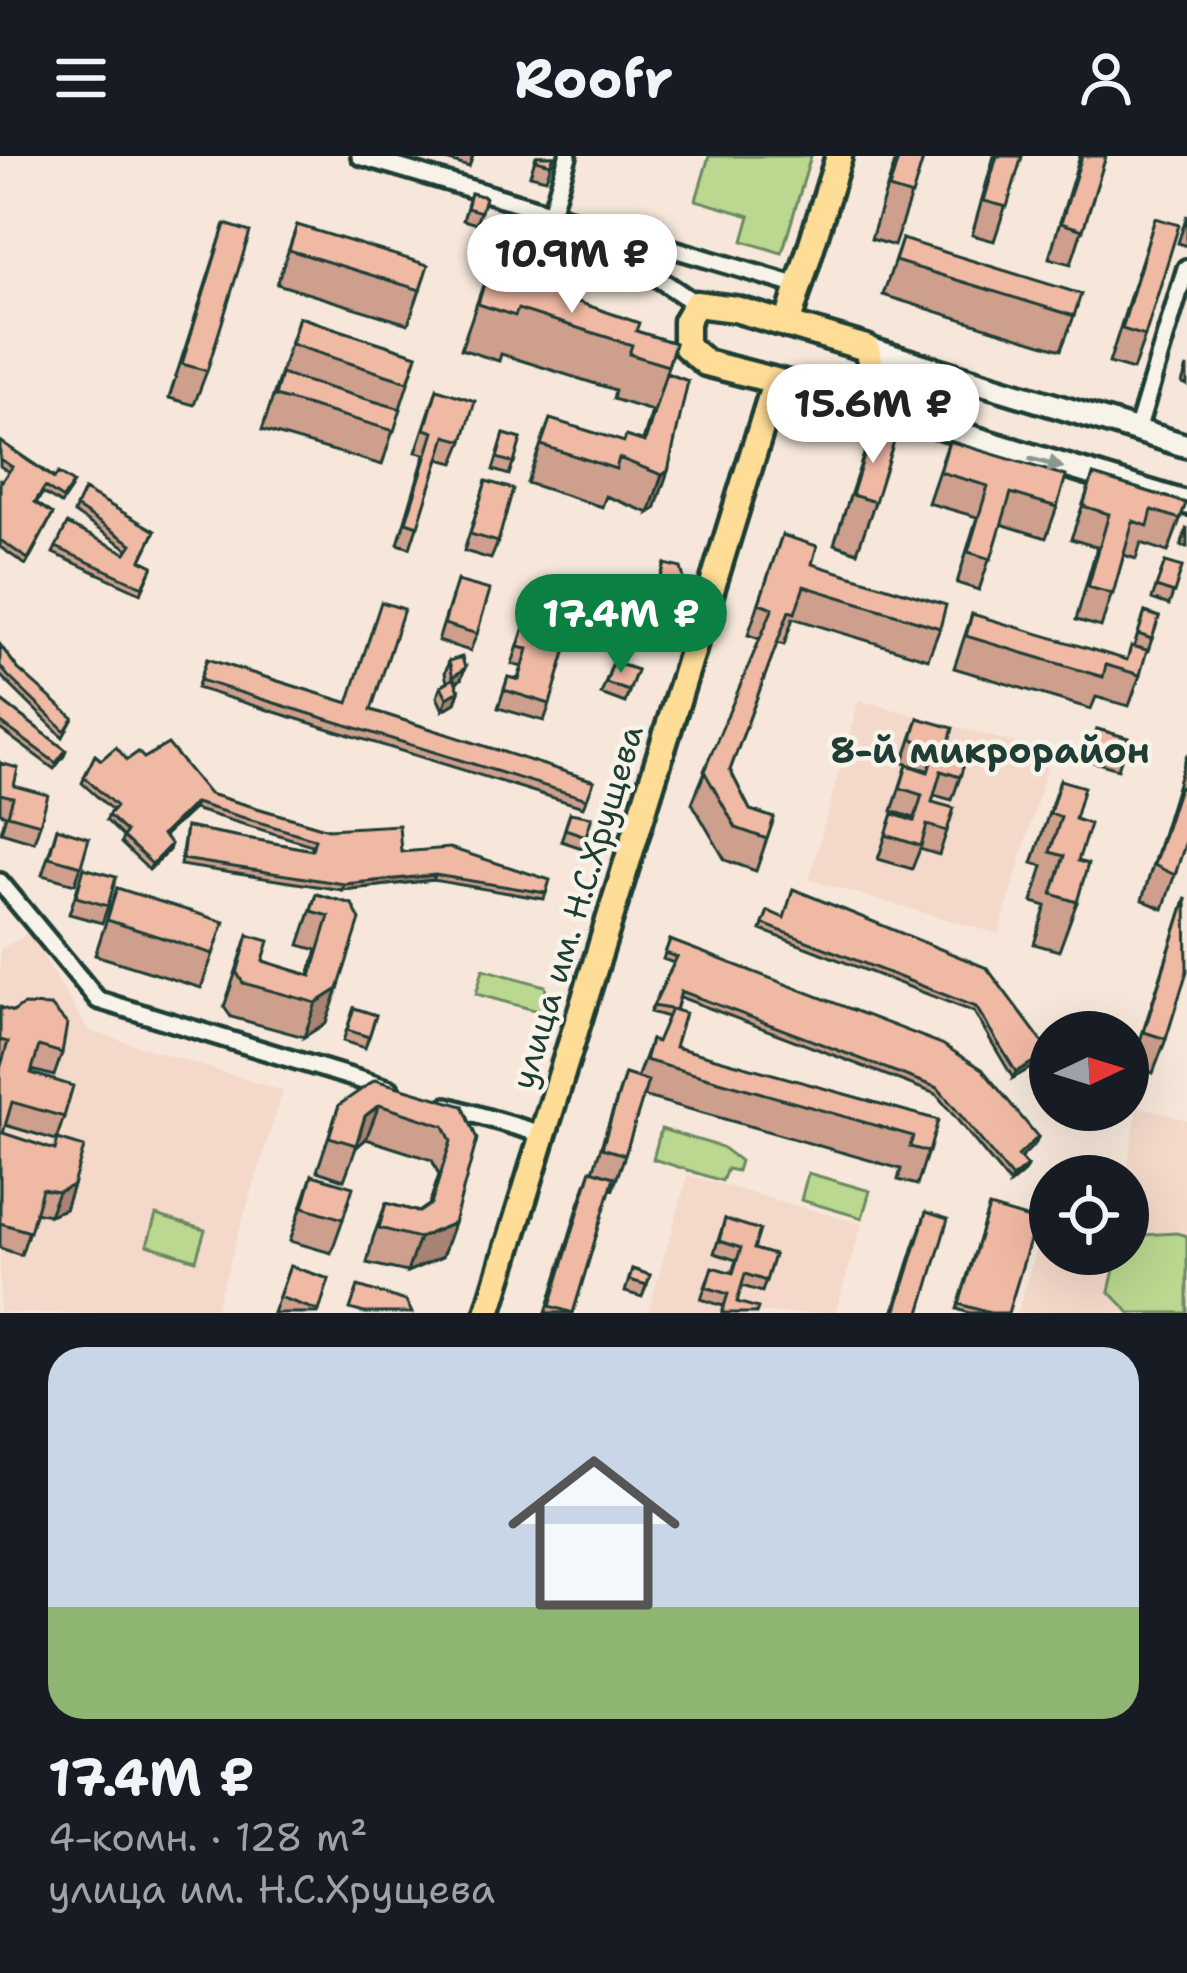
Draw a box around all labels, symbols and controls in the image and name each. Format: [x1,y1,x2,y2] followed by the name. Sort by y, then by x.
[514,42,673,114] text: Roofr
[48,45,114,111] icon: menu
[1073,45,1139,111] icon: person
[461,214,683,316] pin: 10.9M ₽
[494,227,650,279] text: 10.9M ₽
[762,364,984,466] pin: 15.6M ₽
[794,377,952,429] text: 15.6M ₽
[1027,455,1064,474] one-way arrow
[510,574,732,676] pin: 17.4M ₽
[542,587,700,639] text: 17.4M ₽
[500,720,654,1094] street label: улица им. Н.С.Хрущева
[830,726,1150,775] district label: 8-й микрорайон
[1029,1011,1149,1131] north arrow
[1029,1011,1149,1275] map controls
[1029,1155,1149,1275] button: locate
[486,1425,702,1641] icon: home
[48,1743,255,1811] text: 17.4M ₽
[48,1811,368,1863] text: 4-комн. · 128 m²
[48,1863,495,1915] text: улица им. Н.С.Хрущева

